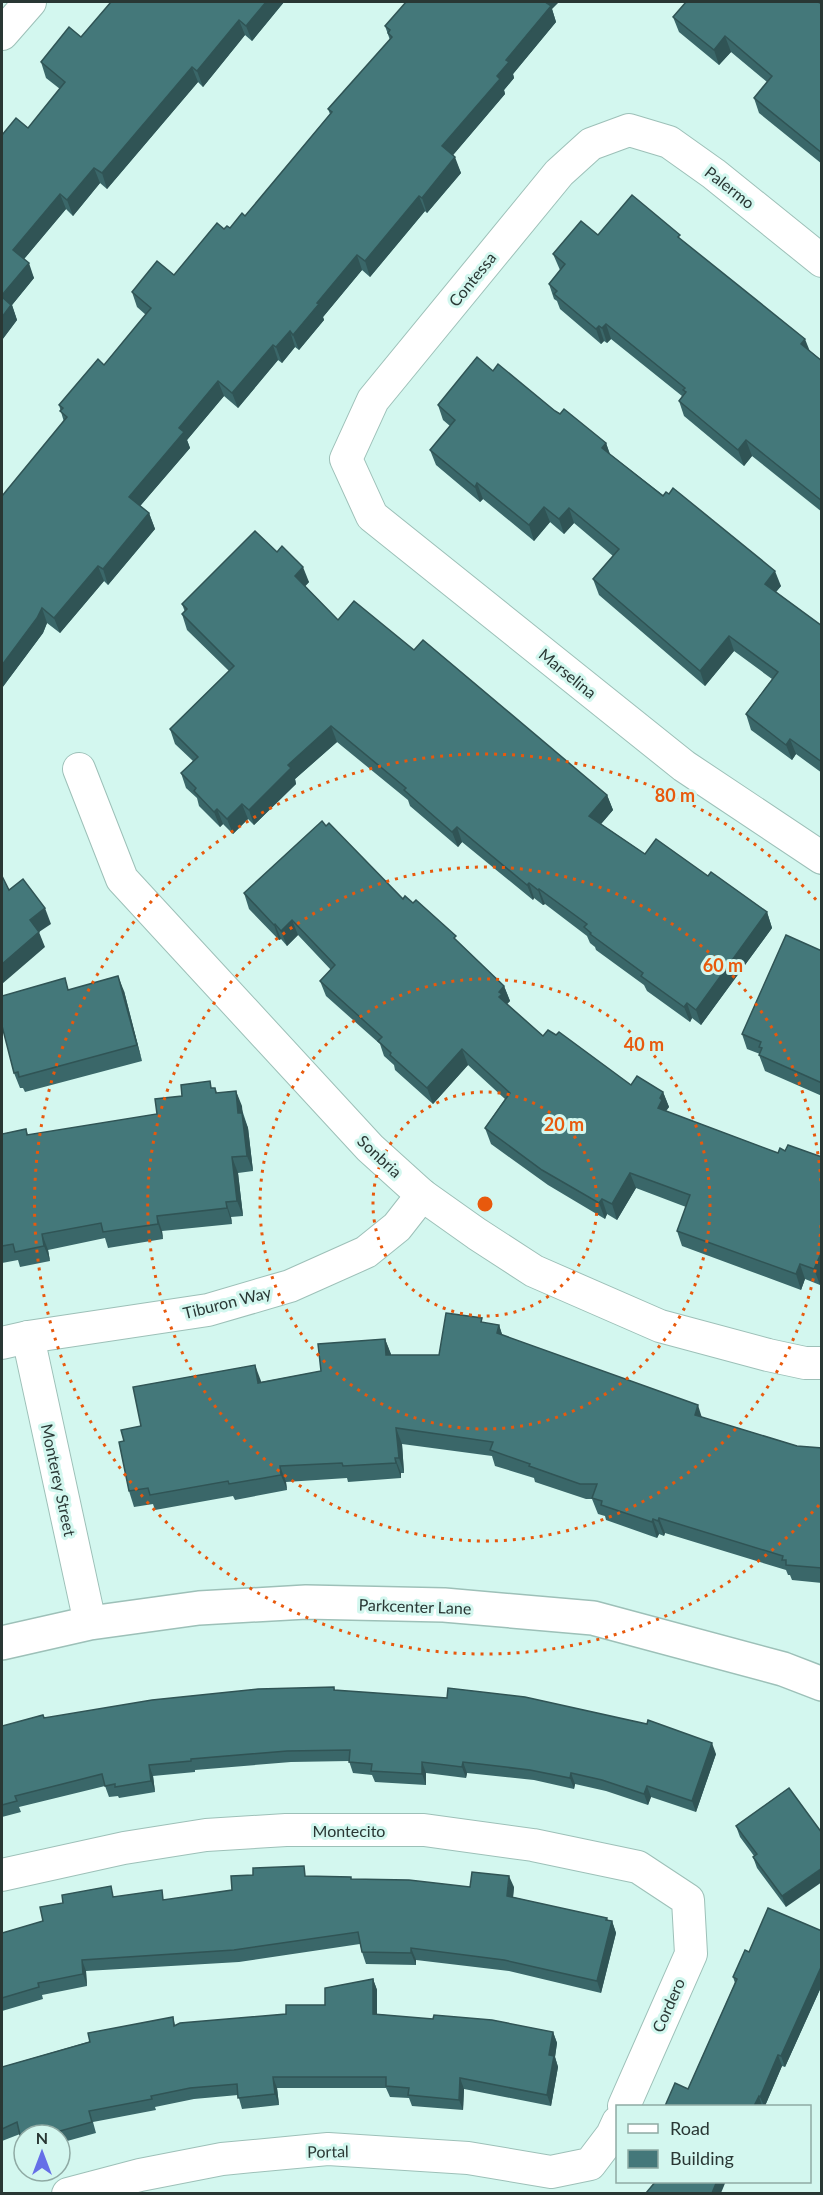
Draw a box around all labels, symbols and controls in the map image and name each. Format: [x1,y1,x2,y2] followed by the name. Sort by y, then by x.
[701,162,759,212] street label: Palermo
[444,248,500,310] street label: Contessa
[536,644,600,702] street label: Marselina
[655,784,695,806] text: 80 m
[703,954,743,976] text: 60 m
[624,1033,664,1055] text: 40 m
[544,1113,584,1135] text: 20 m
[354,1131,406,1181] street label: Sonbria
[475,1194,495,1214] centre of rings
[181,1282,274,1322] street label: Tiburon Way
[38,1422,80,1538] street label: Monterey Street
[358,1595,472,1617] street label: Parkcenter Lane
[313,1821,385,1840] street label: Montecito
[648,1975,688,2035] street label: Cordero
[616,2105,811,2183] legend
[670,2117,710,2139] text: Road
[12,2123,72,2183] north arrow
[36,2128,48,2147] text: N
[307,2141,349,2161] street label: Portal
[670,2147,734,2169] text: Building

